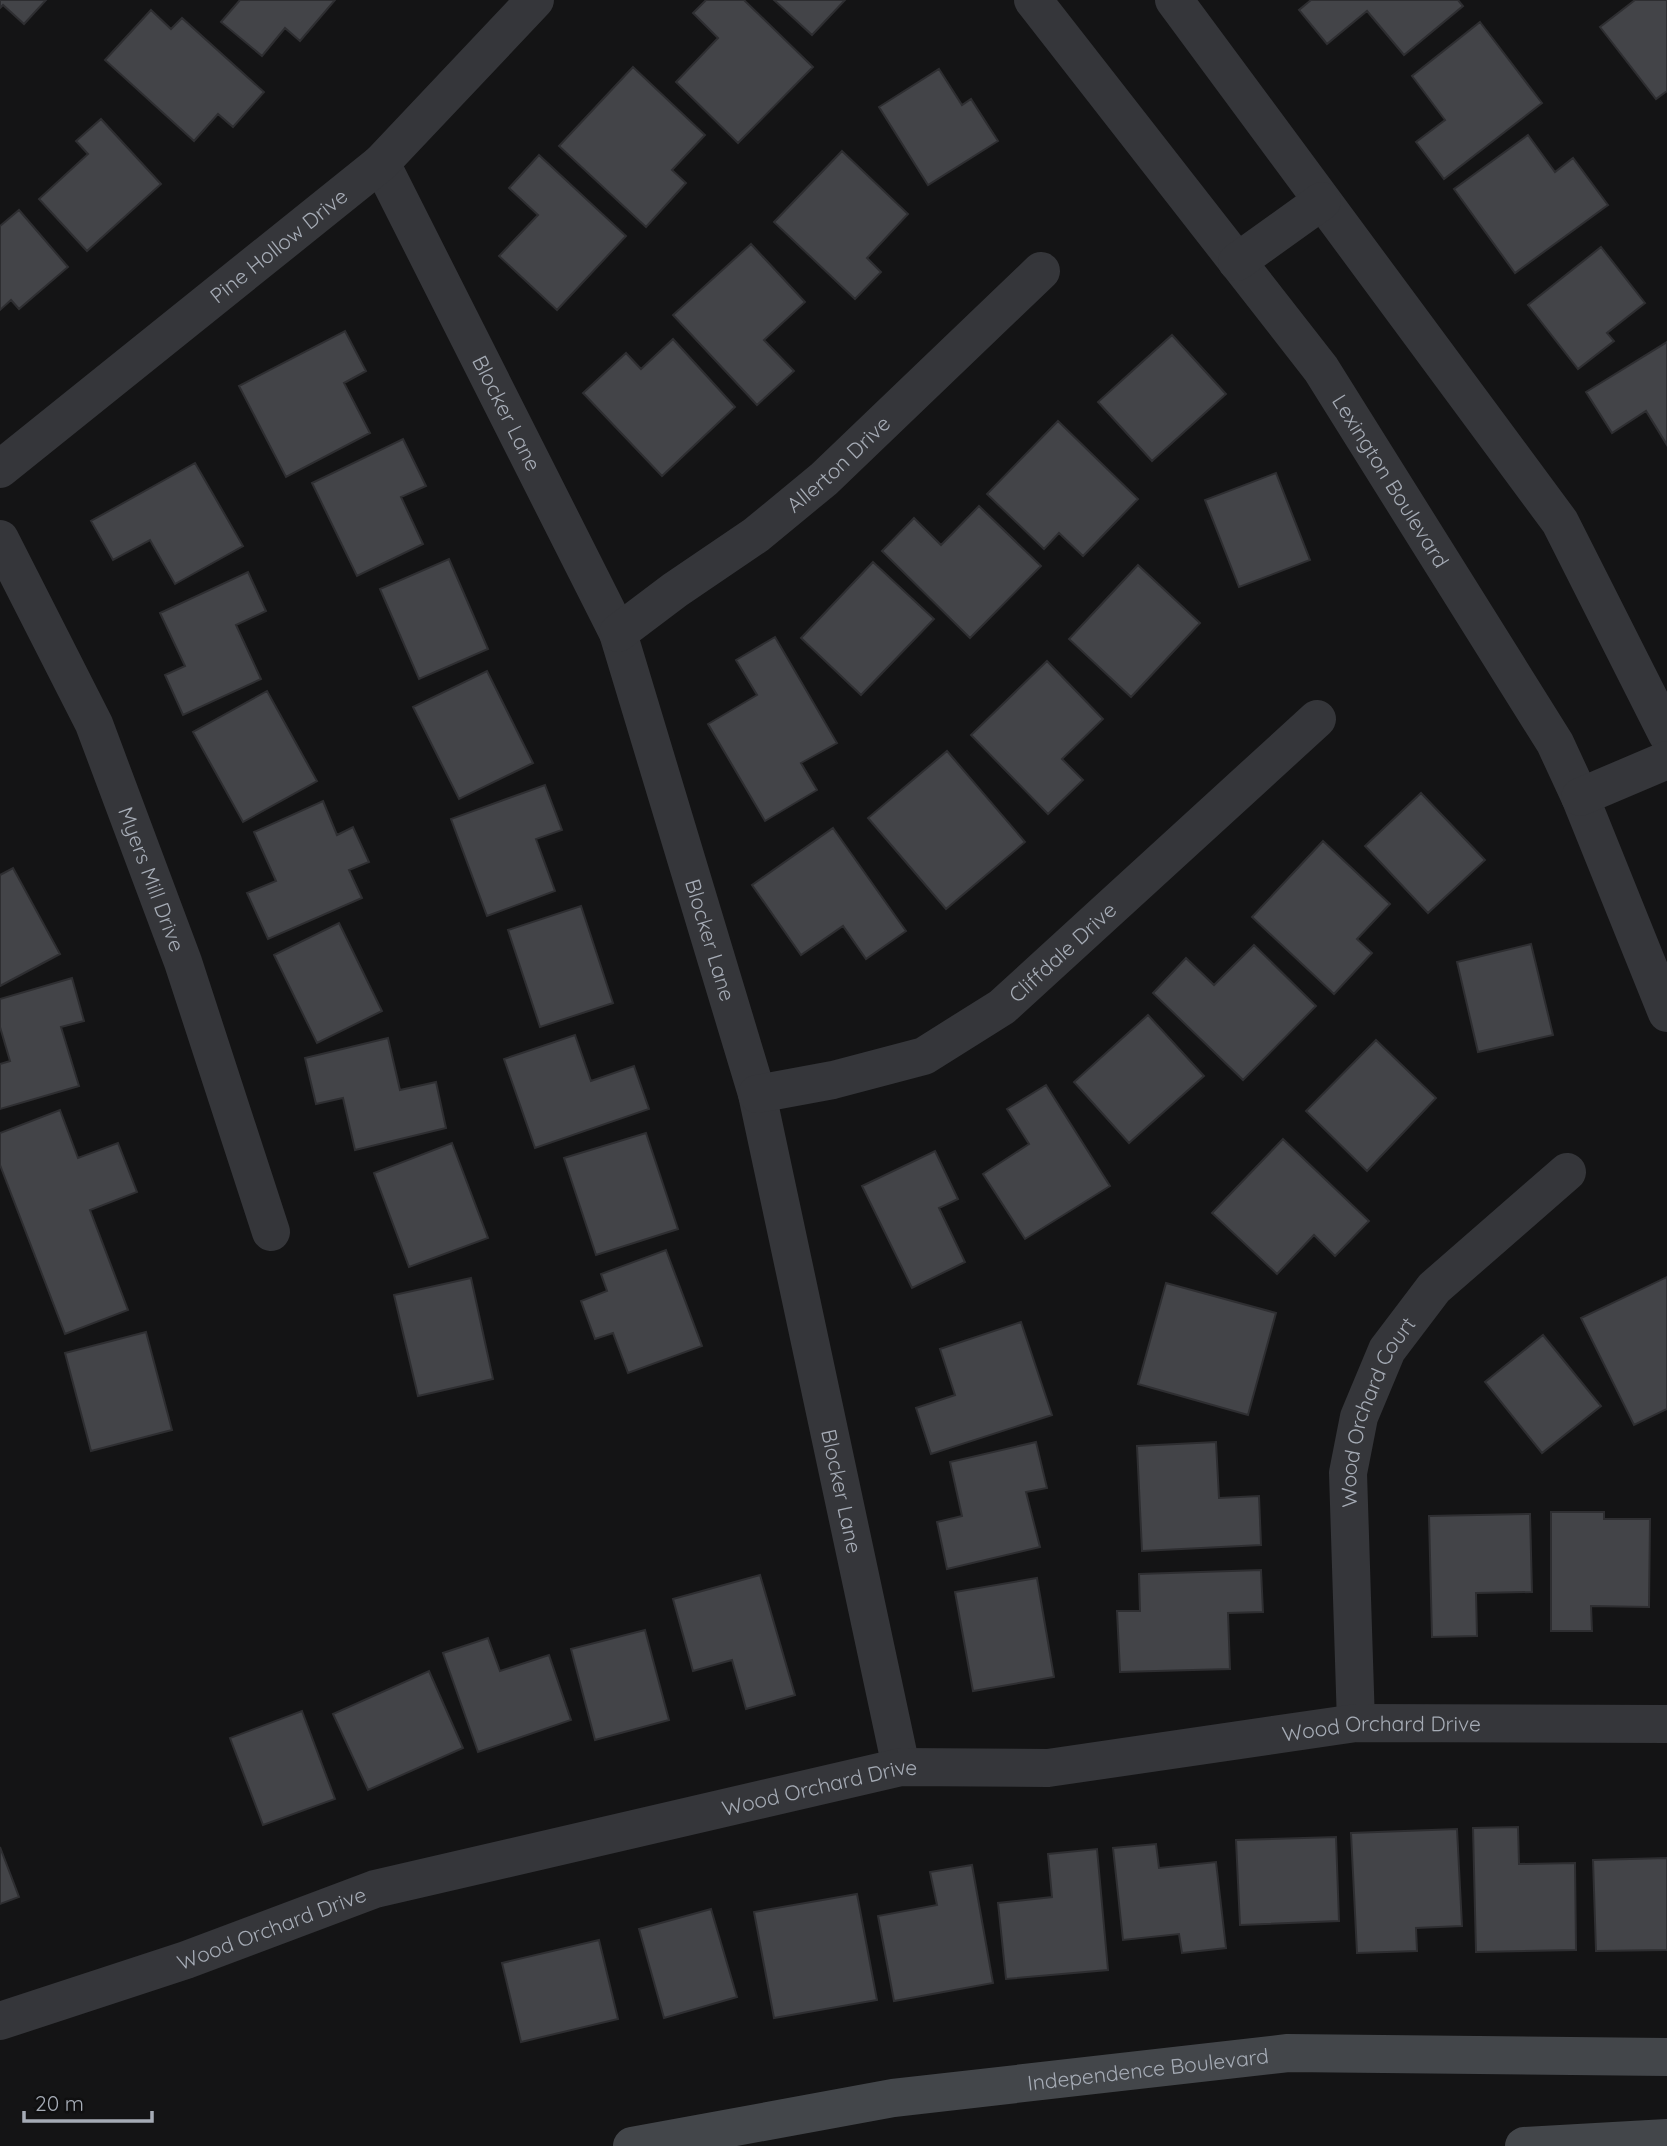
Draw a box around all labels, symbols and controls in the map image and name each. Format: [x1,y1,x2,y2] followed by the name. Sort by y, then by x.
[204,182,352,308] street label: Pine Hollow Drive
[467,351,547,475] street label: Blocker Lane
[1327,389,1455,572] street label: Lexington Boulevard
[781,410,895,518] street label: Allerton Drive
[113,803,191,955] street label: Myers Mill Drive
[680,876,741,1004] street label: Blocker Lane
[1003,896,1121,1008] street label: Cliffdale Drive
[1335,1311,1421,1508] street label: Wood Orchard Court
[816,1427,868,1556] street label: Blocker Lane
[1280,1709,1481,1747] street label: Wood Orchard Drive
[719,1753,917,1821] street label: Wood Orchard Drive
[173,1881,370,1975] street label: Wood Orchard Drive
[1026,2042,1270,2096] street label: Independence Boulevard
[24,2080,152,2124] scale bar
[35,2090,84,2116] text: 20 m

